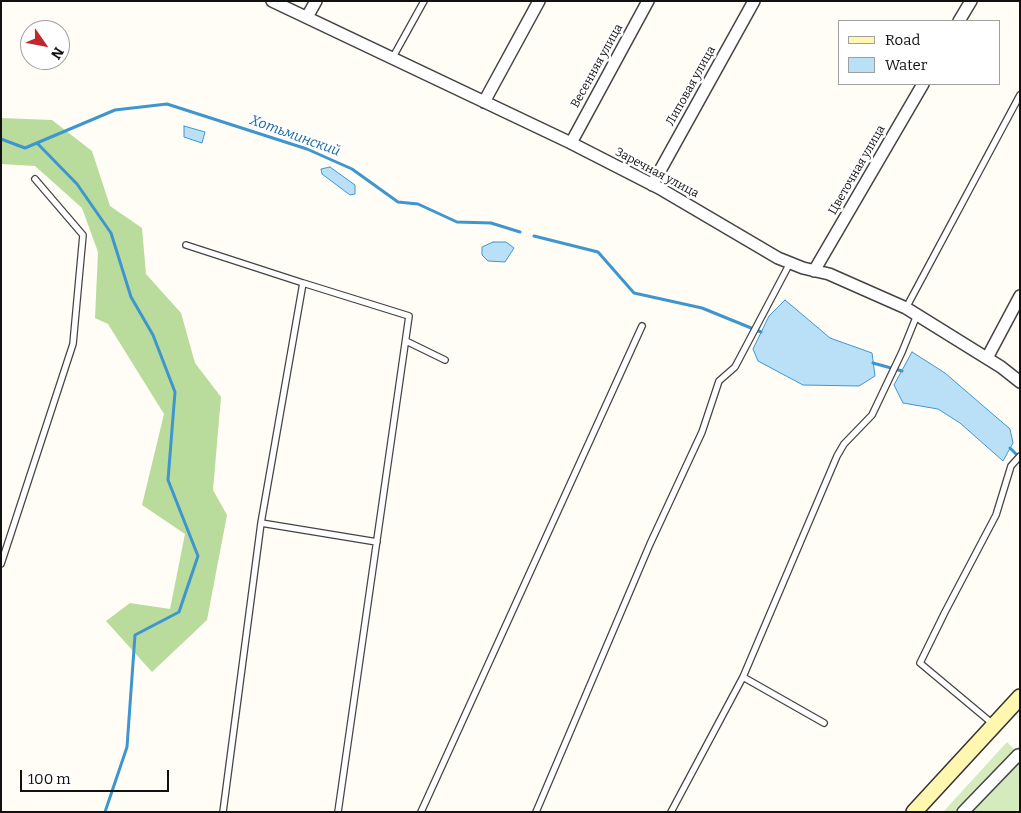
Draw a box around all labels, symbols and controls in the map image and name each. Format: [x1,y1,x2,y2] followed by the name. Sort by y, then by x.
[20,20,70,70] north arrow
[838,20,1001,85] legend
[568,22,626,110] street label: Весенняя улица
[885,31,920,49] text: Road
[47,44,67,62] text: N
[663,44,719,128] street label: Липовая улица
[885,56,927,74] text: Water
[247,112,343,160] water label: Хотьминский
[826,123,888,217] street label: Цветочная улица
[613,145,701,201] street label: Заречная улица
[22,760,171,792] scale bar
[28,770,71,788] text: 100 m

